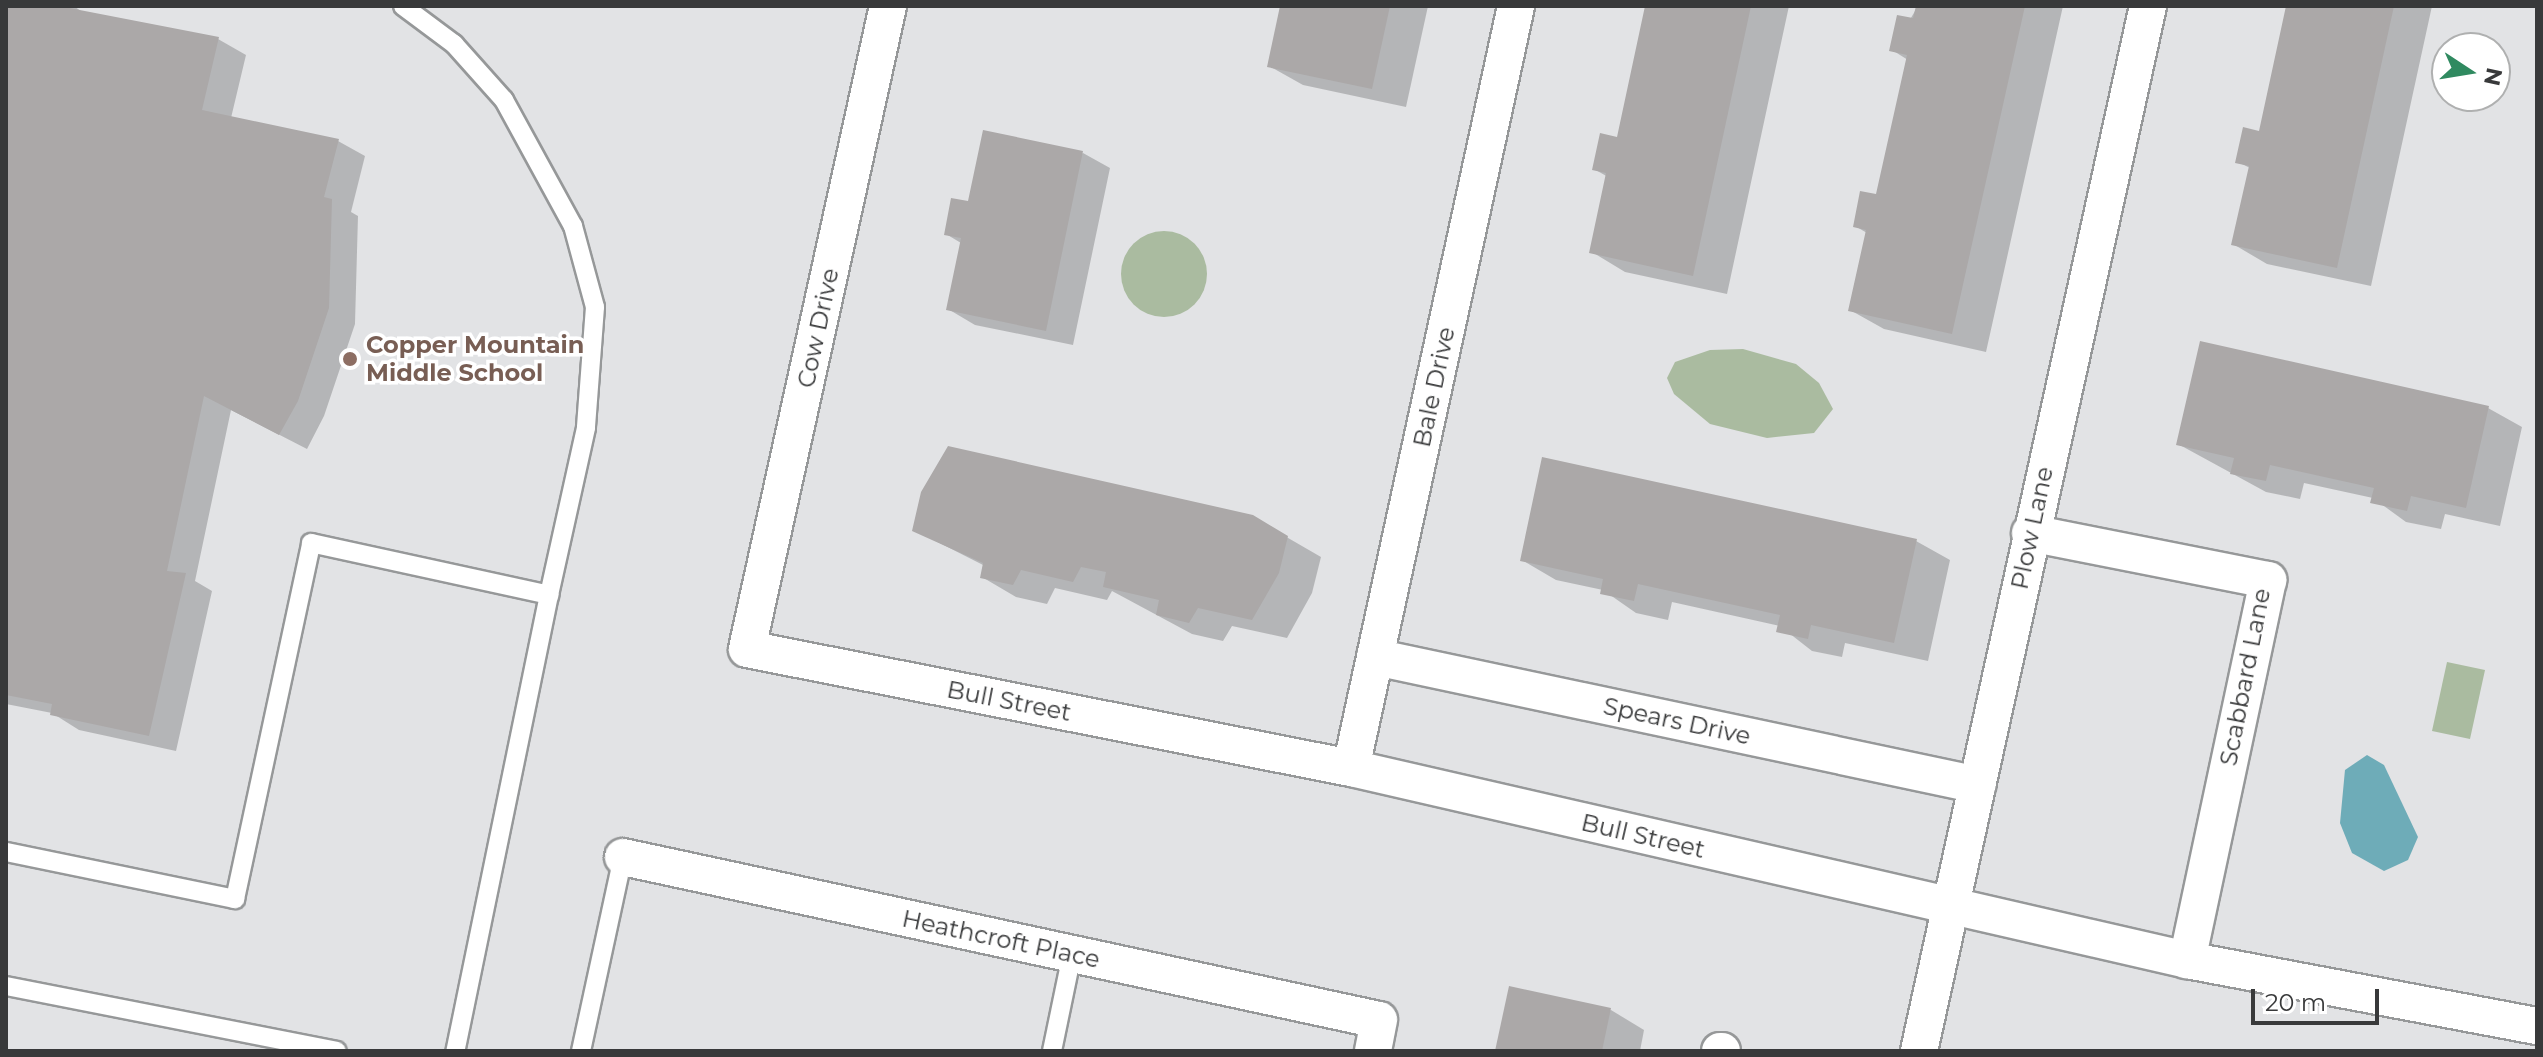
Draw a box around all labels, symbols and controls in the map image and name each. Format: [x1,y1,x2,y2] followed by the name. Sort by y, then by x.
[2431,32,2511,112] north arrow
[2478,65,2508,88] text: N
[791,266,845,390] street label: Cow Drive
[1407,324,1461,450] street label: Bale Drive
[366,331,584,387] place label: Copper Mountain Middle School
[341,350,359,368] marker: Copper Mountain Middle School
[2005,464,2059,592] street label: Plow Lane
[2214,586,2276,768] street label: Scabbard Lane
[944,675,1074,727] street label: Bull Street
[1601,691,1753,751] street label: Spears Drive
[1578,808,1708,864] street label: Bull Street
[899,904,1103,974] street label: Heathcroft Place
[2255,973,2383,1023] scale bar
[2265,988,2326,1017] text: 20 m

